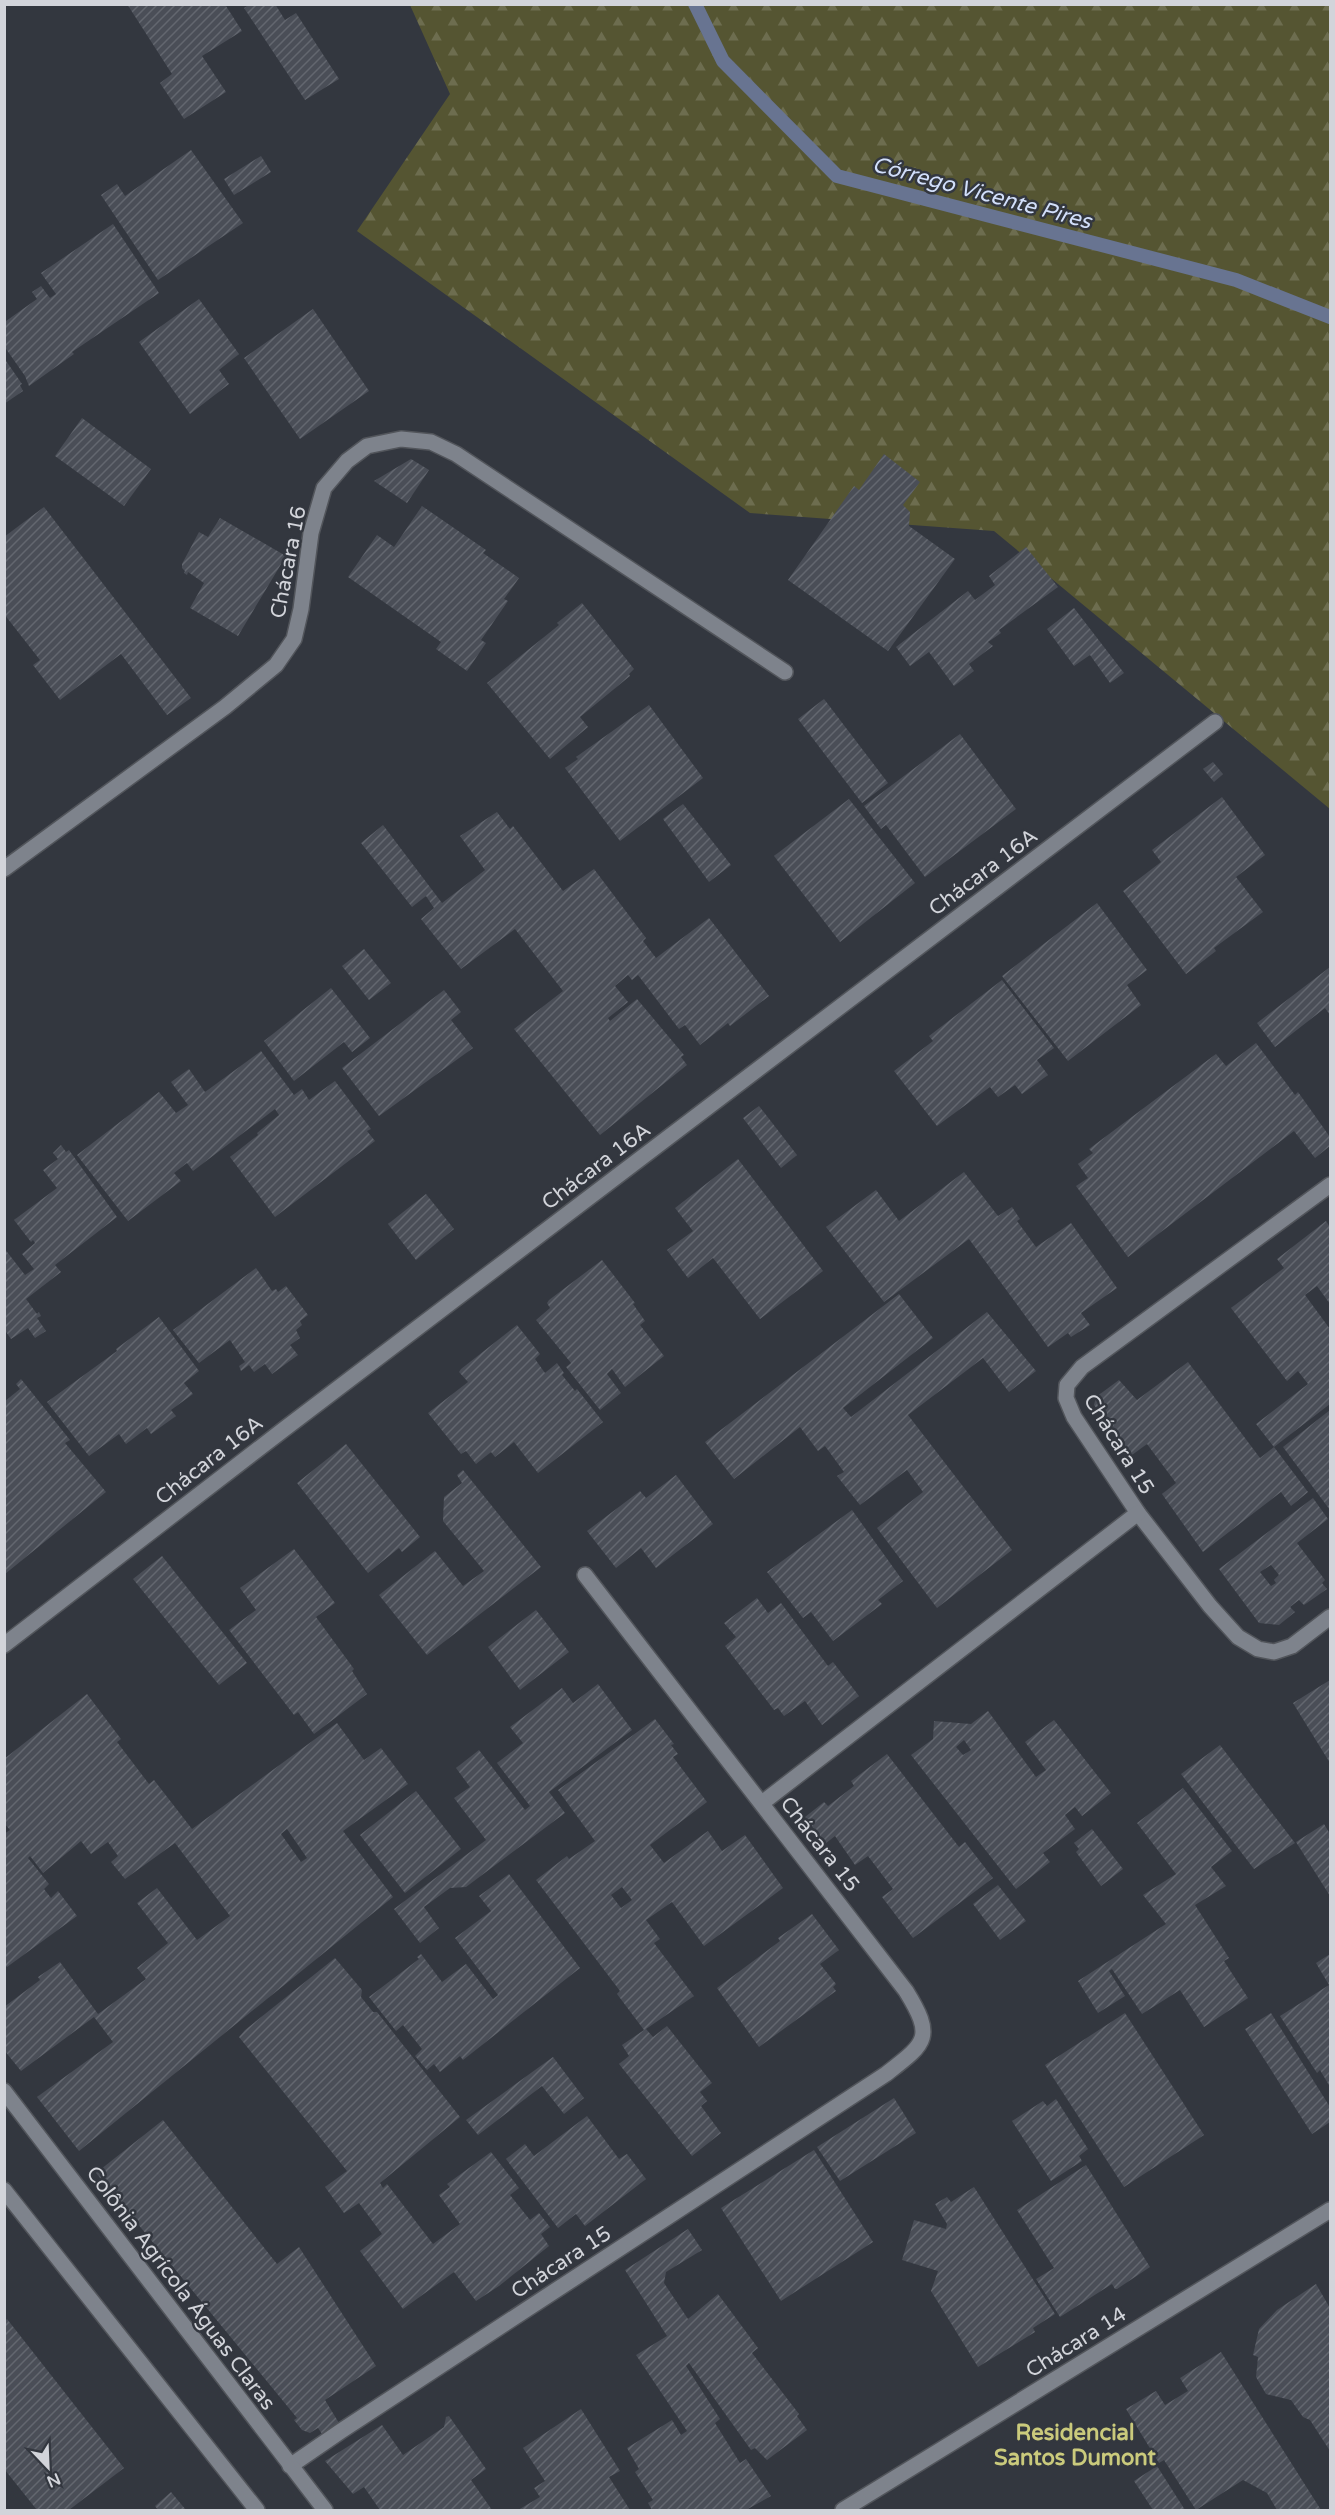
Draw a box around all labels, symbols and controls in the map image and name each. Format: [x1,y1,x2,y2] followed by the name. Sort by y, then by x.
[869,151,1095,235] water label: Córrego Vicente Pires
[265,504,312,620] street label: Chácara 16
[924,823,1043,921] street label: Chácara 16A
[537,1117,656,1215] street label: Chácara 16A
[1078,1389,1159,1499] street label: Chácara 15
[151,1411,268,1510] street label: Chácara 16A
[775,1792,865,1897] street label: Chácara 15
[81,2161,281,2415] street label: Colônia Agrícola Águas Claras
[507,2221,616,2304] street label: Chácara 15
[1021,2302,1131,2383] street label: Chácara 14
[994,2420,1157,2471] district label: Residencial Santos Dumont
[18,2437,78,2497] north arrow
[44,2468,63,2492] text: N

